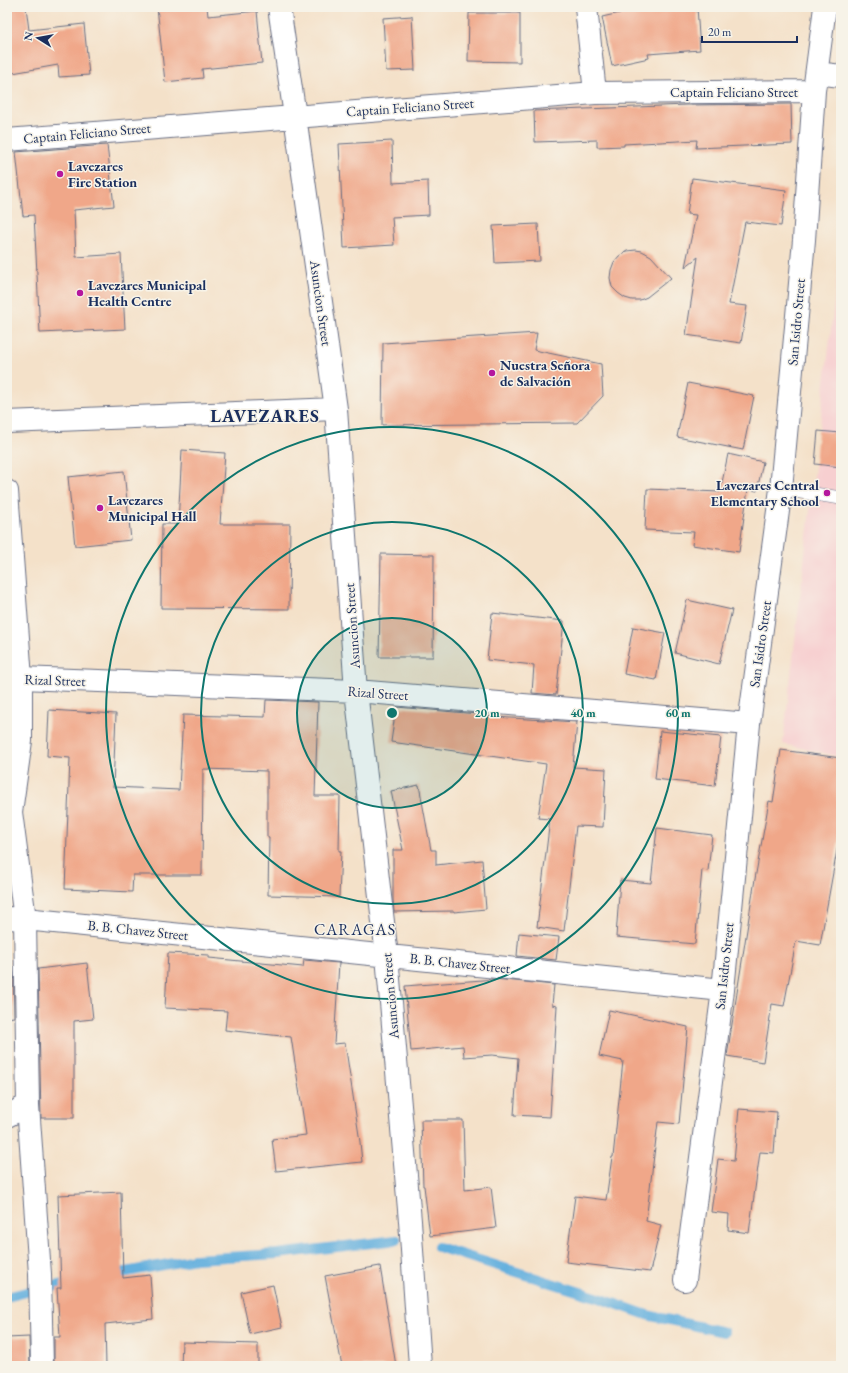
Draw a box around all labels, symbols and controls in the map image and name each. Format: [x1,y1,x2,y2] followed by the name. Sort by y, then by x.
[18,18,58,58] north arrow
[702,18,797,44] scale bar
[708,24,732,40] text: 20 m
[20,30,36,42] text: N
[670,83,799,101] street label: Captain Feliciano Street
[346,94,475,120] street label: Captain Feliciano Street
[22,118,152,148] street label: Captain Feliciano Street
[68,157,137,191] place label: Lavezares Fire Station
[55,169,65,179] marker: Lavezares Fire Station
[306,258,336,347] street label: Asuncion Street
[88,276,206,310] place label: Lavezares Municipal Health Centre
[783,277,809,366] street label: San Isidro Street
[75,288,85,298] marker: Lavezares Municipal Health Centre
[500,356,591,390] place label: Nuestra Señora de Salvación
[487,368,497,378] marker: Nuestra Señora de Salvación
[210,404,320,427] district label: LAVEZARES
[711,476,819,510] place label: Lavezares Central Elementary School
[822,488,832,498] marker: Lavezares Central Elementary School
[108,491,197,525] place label: Lavezares Municipal Hall
[95,503,105,513] marker: Lavezares Municipal Hall
[340,582,364,671] street label: Asuncion Street
[745,599,775,688] street label: San Isidro Street
[24,670,86,690] street label: Rizal Street
[347,682,410,704] street label: Rizal Street
[474,705,500,721] text: 20 m
[570,705,596,721] text: 40 m
[665,705,691,721] text: 60 m
[385,706,399,720] centre of rings
[87,916,190,944] street label: B. B. Chavez Street
[314,919,396,940] district label: CARAGAS
[710,921,738,1010] street label: San Isidro Street
[409,949,512,977] street label: B. B. Chavez Street
[377,952,403,1041] street label: Asuncion Street

